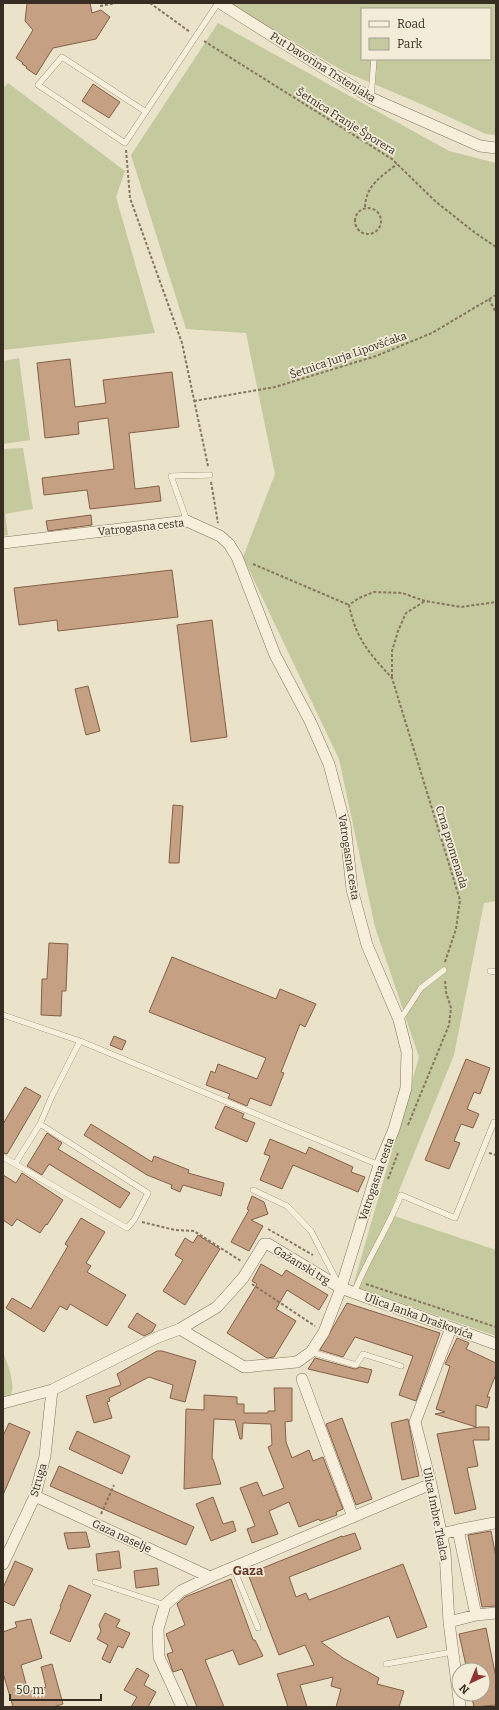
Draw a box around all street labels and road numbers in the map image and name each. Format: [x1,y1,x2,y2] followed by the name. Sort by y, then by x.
[268,30,378,105] street label: Put Davorina Trstenjaka
[293,85,399,157] street label: Šetnica Franje Šporera
[288,328,408,382] street label: Šetnica Jurja Lipovšćaka
[97,517,185,538] street label: Vatrogasna cesta
[433,804,470,890] street label: Crna promenada
[335,813,362,901] street label: Vatrogasna cesta
[356,1136,397,1222] street label: Vatrogasna cesta
[271,1243,332,1287] street label: Gažanski trg
[363,1291,475,1342] street label: Ulica Janka Draškovića
[28,1462,49,1498] street label: Struga
[420,1466,451,1562] street label: Ulica Imbre Tkalca
[90,1517,154,1556] street label: Gaza naselje

